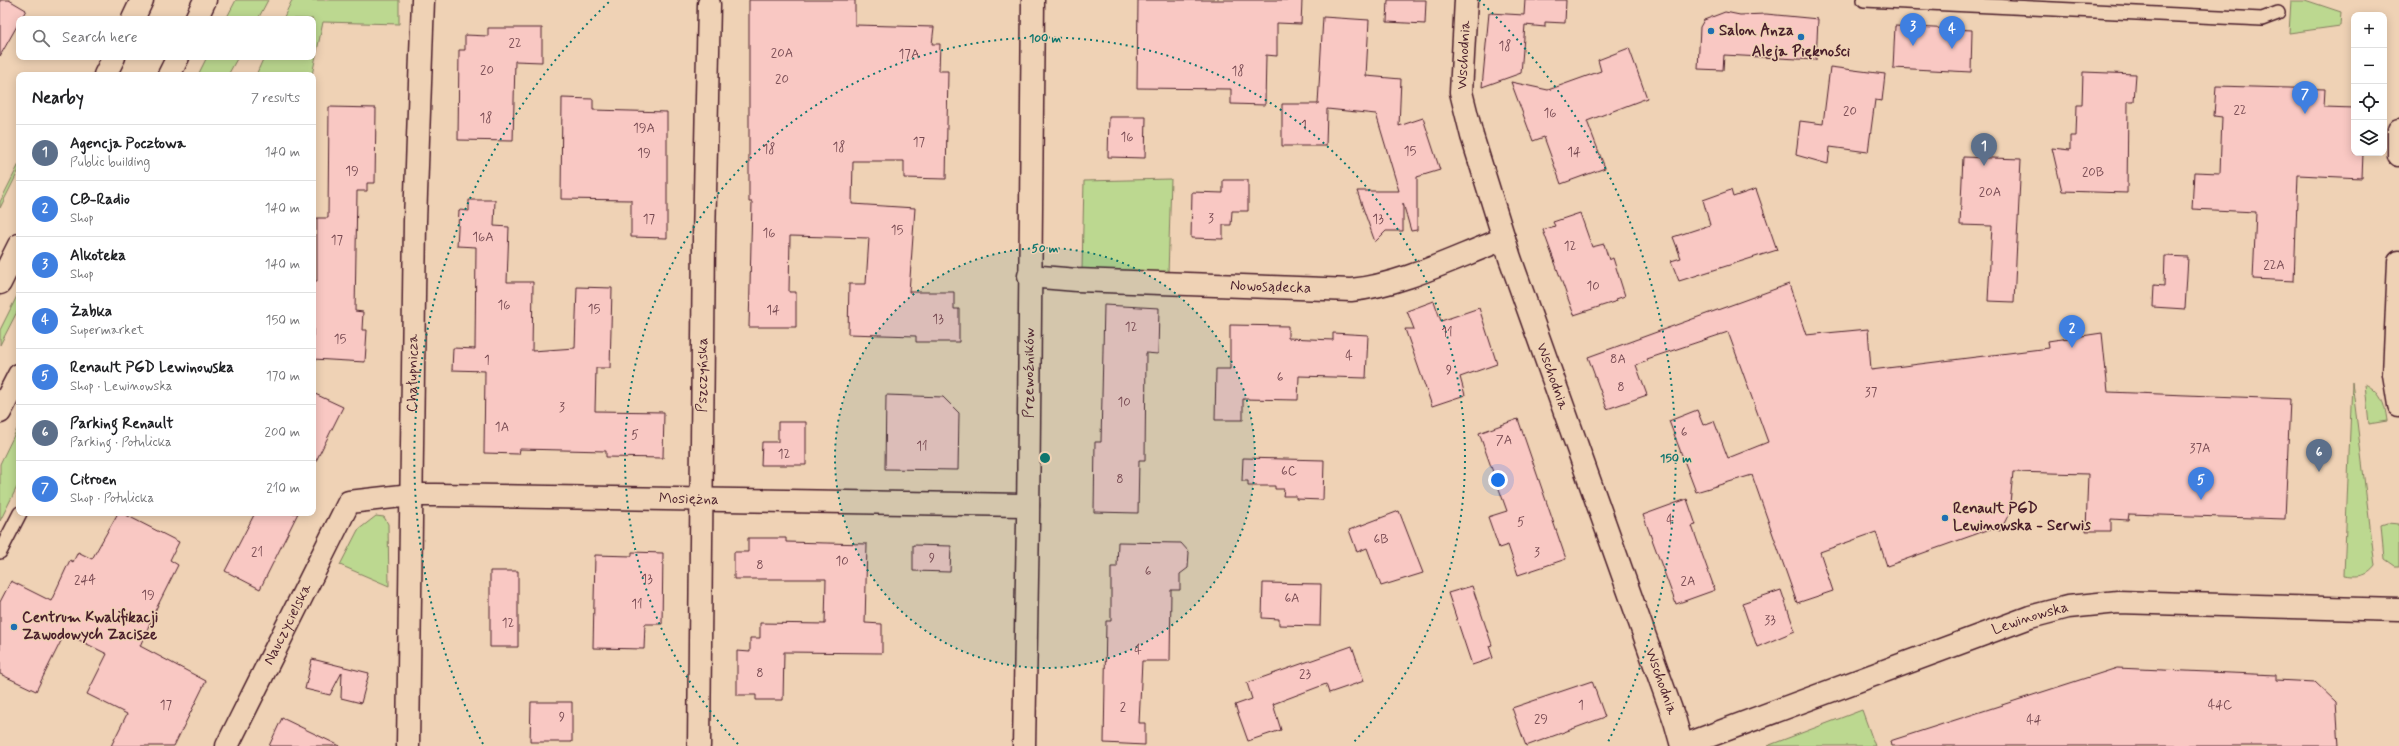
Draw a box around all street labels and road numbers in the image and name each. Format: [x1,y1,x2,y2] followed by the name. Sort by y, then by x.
[1452,19,1476,90] street label: Wschodnia
[1230,276,1312,299] street label: Nowosądecka
[1019,328,1040,418] street label: Przewoźników
[402,333,424,412] street label: Chałupnicza
[692,337,713,413] street label: Pszczyńska
[1531,340,1574,413] street label: Wschodnia
[659,489,719,510] street label: Mosiężna
[259,579,317,669] street label: Nauczycielska
[1989,597,2071,640] street label: Lewinowska
[1640,646,1682,719] street label: Wschodnia

